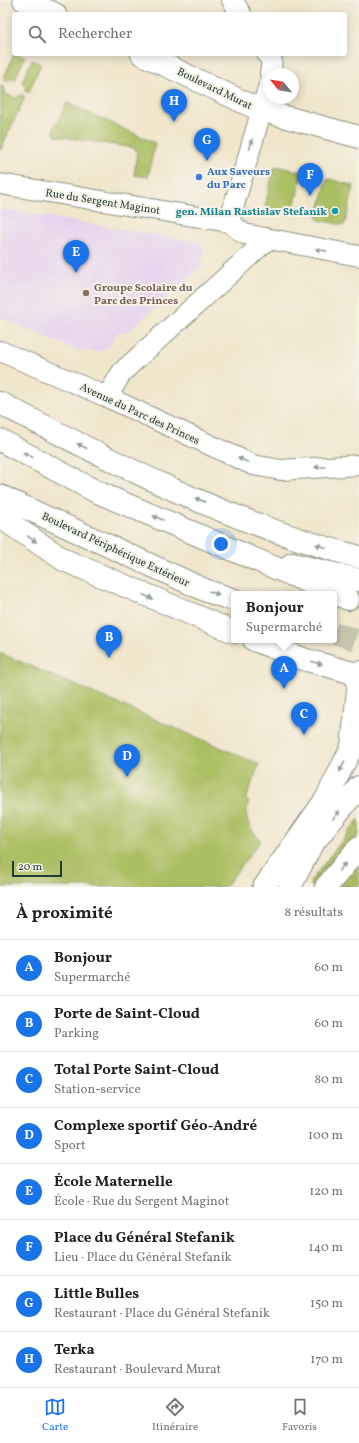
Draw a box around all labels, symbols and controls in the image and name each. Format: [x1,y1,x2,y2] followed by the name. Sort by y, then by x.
[12,12,347,56] search box
[26,23,48,45] icon: search
[58,24,132,45] text: Rechercher
[174,65,254,114] street label: Boulevard Murat
[263,68,299,104] north arrow
[161,89,187,122] pin: H
[194,128,220,161] pin: G
[248,137,254,149] one-way arrow
[297,163,323,196] pin: F
[207,165,270,193] place label: Aux Saveurs du Parc
[194,172,204,182] marker: Aux Saveurs du Parc
[44,186,161,219] street label: Rue du Sergent Maginot
[176,205,327,220] place label: gen. Milan Rastislav Stefanik
[330,206,340,216] marker: gen. Milan Rastislav Stefanik
[63,240,89,273] pin: E
[315,246,327,252] one-way arrow
[94,281,193,309] place label: Groupe Scolaire du Parc des Princes
[81,288,91,298] marker: Groupe Scolaire du Parc des Princes
[77,380,202,449] street label: Avenue du Parc des Princes
[76,443,88,449] one-way arrow
[22,452,34,459] one-way arrow
[237,457,249,464] one-way arrow
[314,464,326,471] one-way arrow
[194,497,206,503] one-way arrow
[39,509,192,591] street label: Boulevard Périphérique Extérieur
[152,515,163,521] one-way arrow
[211,534,231,554] your location
[27,535,38,543] one-way arrow
[315,543,327,549] one-way arrow
[209,590,221,596] one-way arrow
[231,591,337,643] popup
[143,594,155,600] one-way arrow
[246,598,304,619] text: Bonjour
[246,619,322,637] text: Supermarché
[96,625,122,658] pin: B
[271,656,297,689] pin: A
[311,660,323,666] one-way arrow
[291,702,317,735] pin: C
[114,744,140,777] pin: D
[339,761,345,773] one-way arrow
[331,810,340,821] one-way arrow
[12,859,62,878] scale bar
[18,860,42,875] text: 20 m
[338,862,347,872] one-way arrow
[16,902,113,925] text: À proximité
[284,904,343,922] text: 8 résultats
[54,948,112,969] text: Bonjour
[24,959,34,977] text: A
[315,959,343,977] text: 60 m
[54,969,130,987] text: Supermarché
[54,1004,200,1025] text: Porte de Saint-Cloud
[25,1015,33,1033] text: B
[315,1015,343,1033] text: 60 m
[54,1025,99,1043] text: Parking
[54,1060,219,1081] text: Total Porte Saint-Cloud
[25,1071,33,1089] text: C
[314,1071,343,1089] text: 80 m
[54,1081,141,1099] text: Station-service
[54,1116,257,1137] text: Complexe sportif Géo-André
[24,1127,34,1145] text: D
[308,1127,343,1145] text: 100 m
[54,1137,86,1155] text: Sport
[54,1172,173,1193] text: École Maternelle
[25,1183,33,1201] text: E
[309,1183,343,1201] text: 120 m
[54,1193,229,1211] text: École · Rue du Sergent Maginot
[54,1228,235,1249] text: Place du Général Stefanik
[25,1239,33,1257] text: F
[309,1239,343,1257] text: 140 m
[54,1249,232,1267] text: Lieu · Place du Général Stefanik
[54,1284,139,1305] text: Little Bulles
[24,1295,34,1313] text: G
[310,1295,343,1313] text: 150 m
[54,1305,270,1323] text: Restaurant · Place du Général Stefanik
[54,1340,95,1361] text: Terka
[24,1351,34,1369] text: H
[310,1351,343,1369] text: 170 m
[54,1361,221,1379] text: Restaurant · Boulevard Murat
[42,1396,68,1435] tab: Carte
[152,1396,198,1435] tab: Itinéraire
[282,1396,317,1435] tab: Favoris

